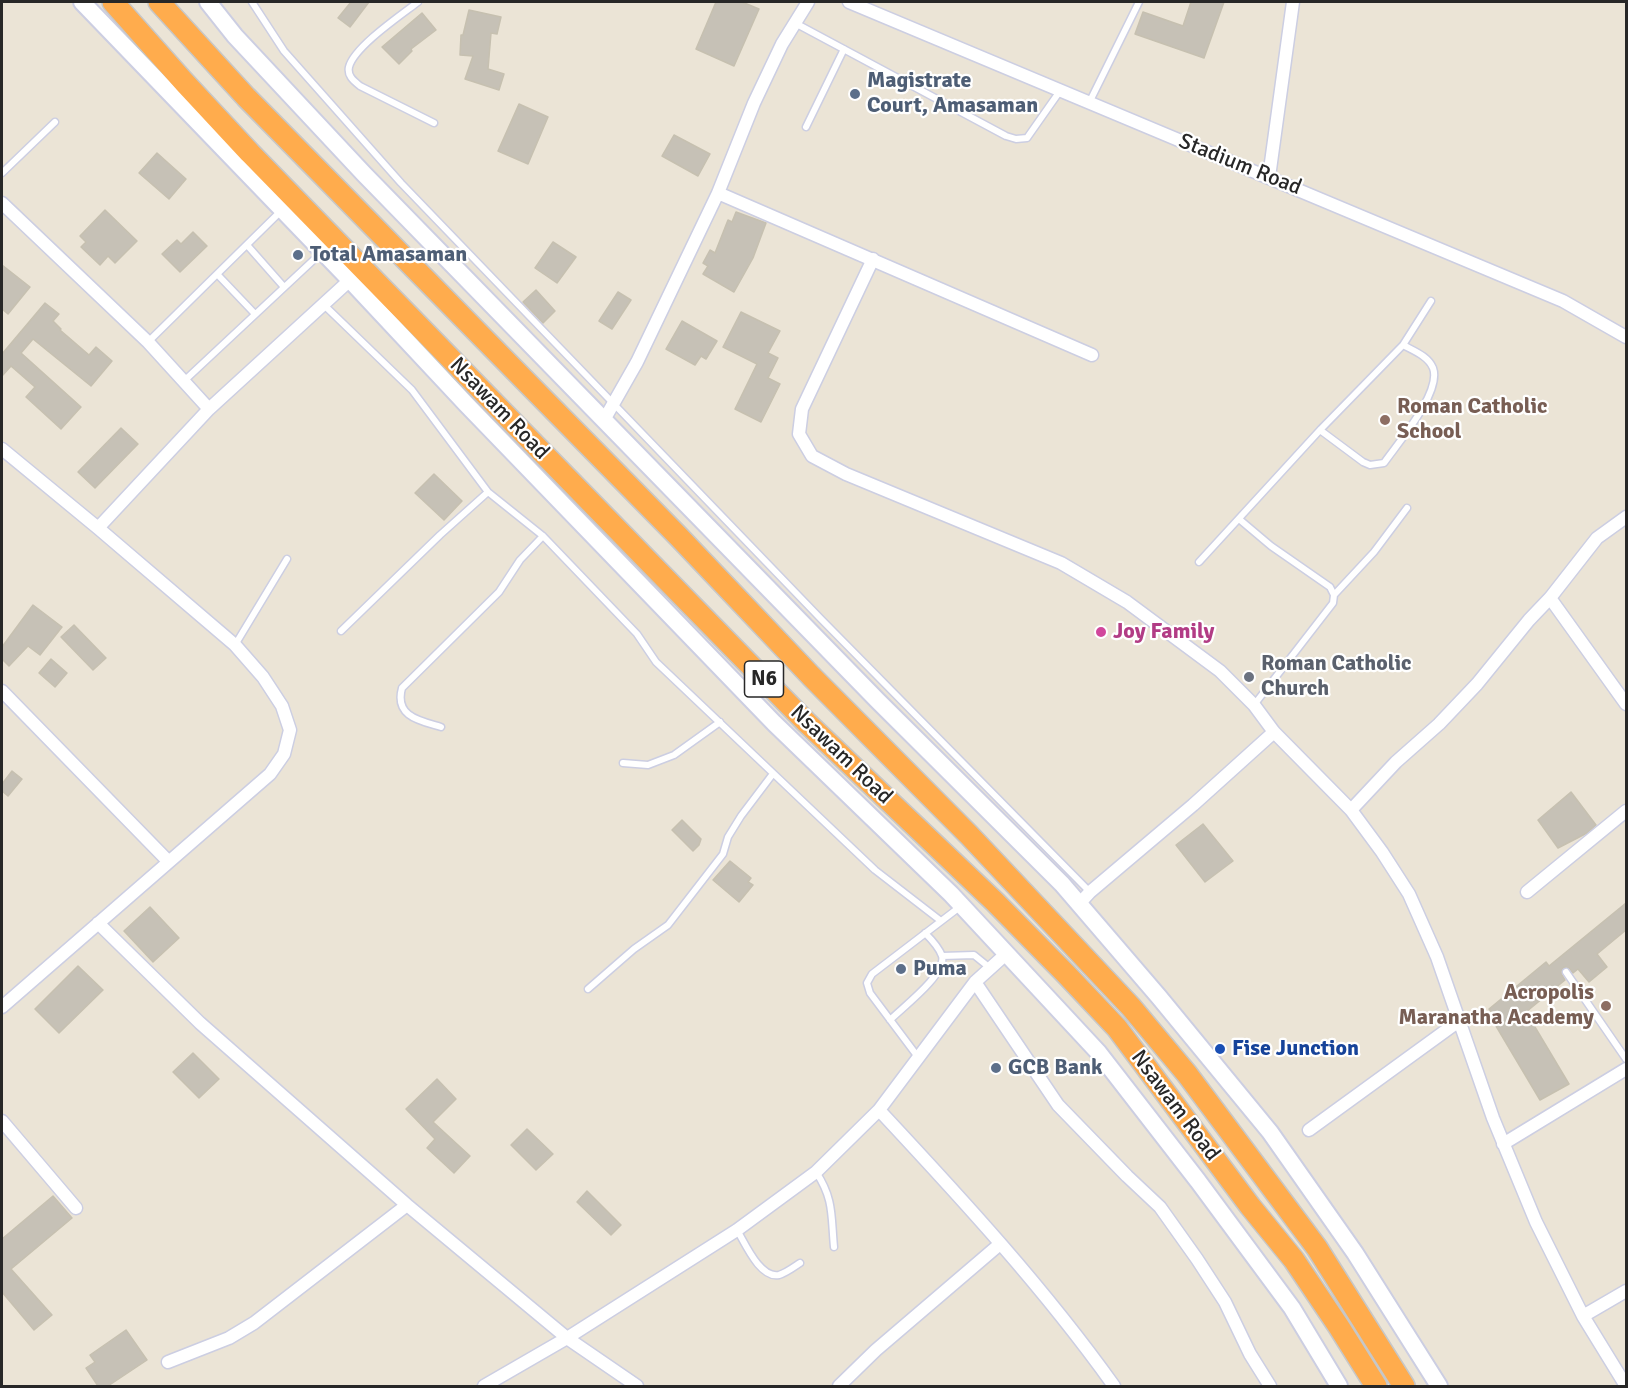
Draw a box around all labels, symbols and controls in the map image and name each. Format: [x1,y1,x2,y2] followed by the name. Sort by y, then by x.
[867,68,1038,119] place label: Magistrate Court, Amasaman
[848,87,862,101] marker: Magistrate Court, Amasaman
[1175,128,1305,202] street label: Stadium Road
[310,242,467,268] place label: Total Amasaman
[291,248,305,262] marker: Total Amasaman
[444,352,554,466] street label: Nsawam Road
[1397,394,1547,446] place label: Roman Catholic School
[1378,413,1392,427] marker: Roman Catholic School
[1113,619,1215,645] place label: Joy Family
[1094,625,1108,639] marker: Joy Family
[1261,651,1411,702] place label: Roman Catholic Church
[744,661,783,697] road number: N6
[1242,670,1256,684] marker: Roman Catholic Church
[784,700,898,810] street label: Nsawam Road
[913,956,967,982] place label: Puma
[894,962,908,976] marker: Puma
[1398,980,1594,1032] place label: Acropolis Maranatha Academy
[1599,999,1613,1013] marker: Acropolis Maranatha Academy
[1232,1036,1359,1062] place label: Fise Junction
[1213,1042,1227,1056] marker: Fise Junction
[1125,1045,1225,1167] street label: Nsawam Road
[1008,1055,1103,1081] place label: GCB Bank
[989,1061,1003,1075] marker: GCB Bank

